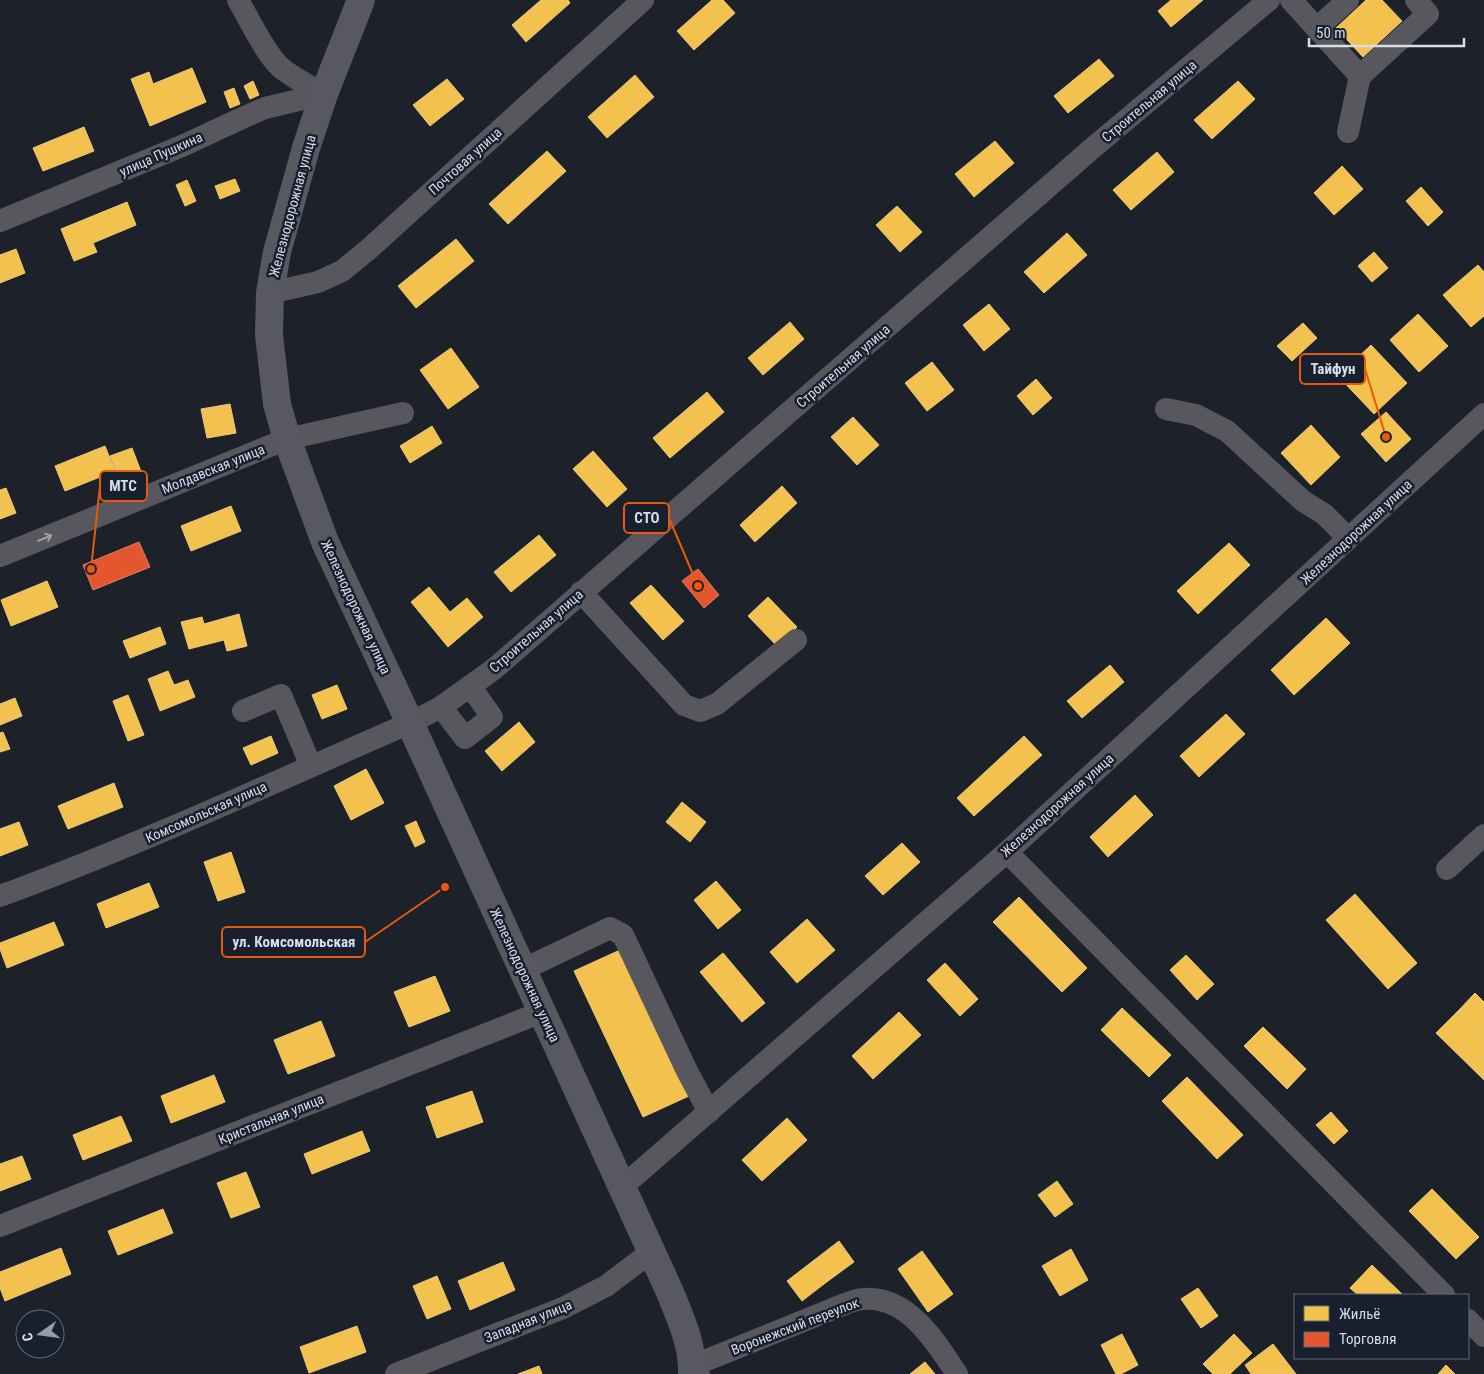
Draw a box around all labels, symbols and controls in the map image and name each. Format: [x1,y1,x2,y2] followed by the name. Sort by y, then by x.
[1309,15,1464,47] scale bar
[1316,24,1346,42] text: 50 m
[1098,57,1200,145] street label: Строительная улица
[425,124,505,198] street label: Почтовая улица
[117,129,205,179] street label: улица Пушкина
[265,133,319,279] street label: Железнодорожная улица
[793,321,893,411] street label: Строительная улица
[1300,354,1365,384] callout: Тайфун
[1310,360,1356,378] text: Тайфун
[159,441,267,497] street label: Молдавская улица
[100,471,147,501] callout: МТС
[1297,476,1415,588] street label: Железнодорожная улица
[109,477,137,495] text: МТС
[624,503,669,533] callout: СТО
[634,509,660,527] text: СТО
[37,533,52,542] one-way arrow
[318,537,394,677] street label: Железнодорожная улица
[486,586,586,676] street label: Строительная улица
[997,750,1117,860] street label: Железнодорожная улица
[143,778,269,846] street label: Комсомольская улица
[487,905,563,1045] street label: Железнодорожная улица
[222,927,365,957] callout: ул. Комсомольская
[233,933,355,951] text: ул. Комсомольская
[216,1091,326,1147] street label: Кристальная улица
[729,1294,861,1358] street label: Воронежский переулок
[1294,1294,1469,1359] legend
[482,1296,574,1346] street label: Западная улица
[1339,1305,1380,1323] text: Жильё
[15,1309,65,1359] north arrow
[1339,1330,1396,1348] text: Торговля
[19,1331,36,1343] text: С

